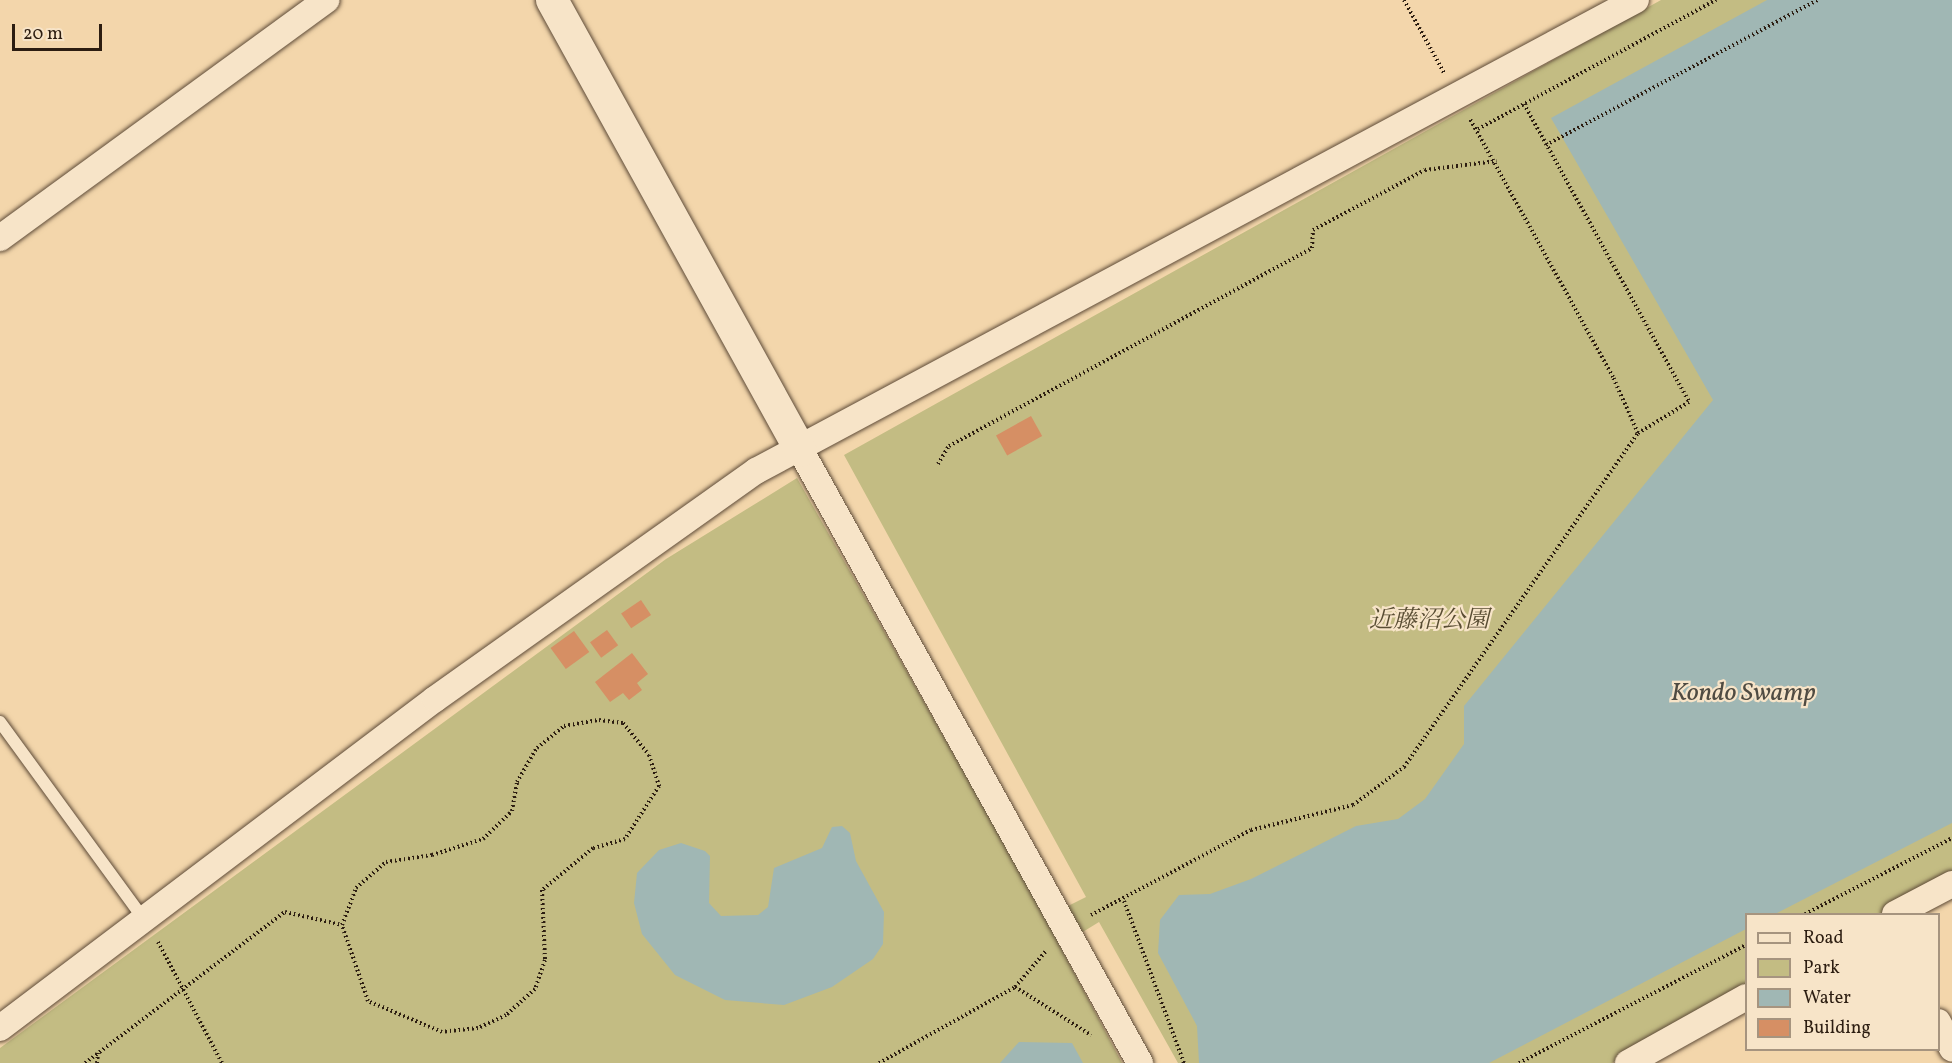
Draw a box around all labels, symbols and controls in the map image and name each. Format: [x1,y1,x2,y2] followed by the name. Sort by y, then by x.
[15,12,105,50] scale bar
[23,22,63,47] text: 20 m
[1369,608,1489,636] park label: 近藤沼公園
[1671,678,1815,710] water label: Kondo Swamp
[1745,913,1940,1051] legend
[1803,926,1844,951] text: Road
[1803,956,1840,981] text: Park
[1803,986,1851,1011] text: Water
[1803,1016,1871,1041] text: Building

